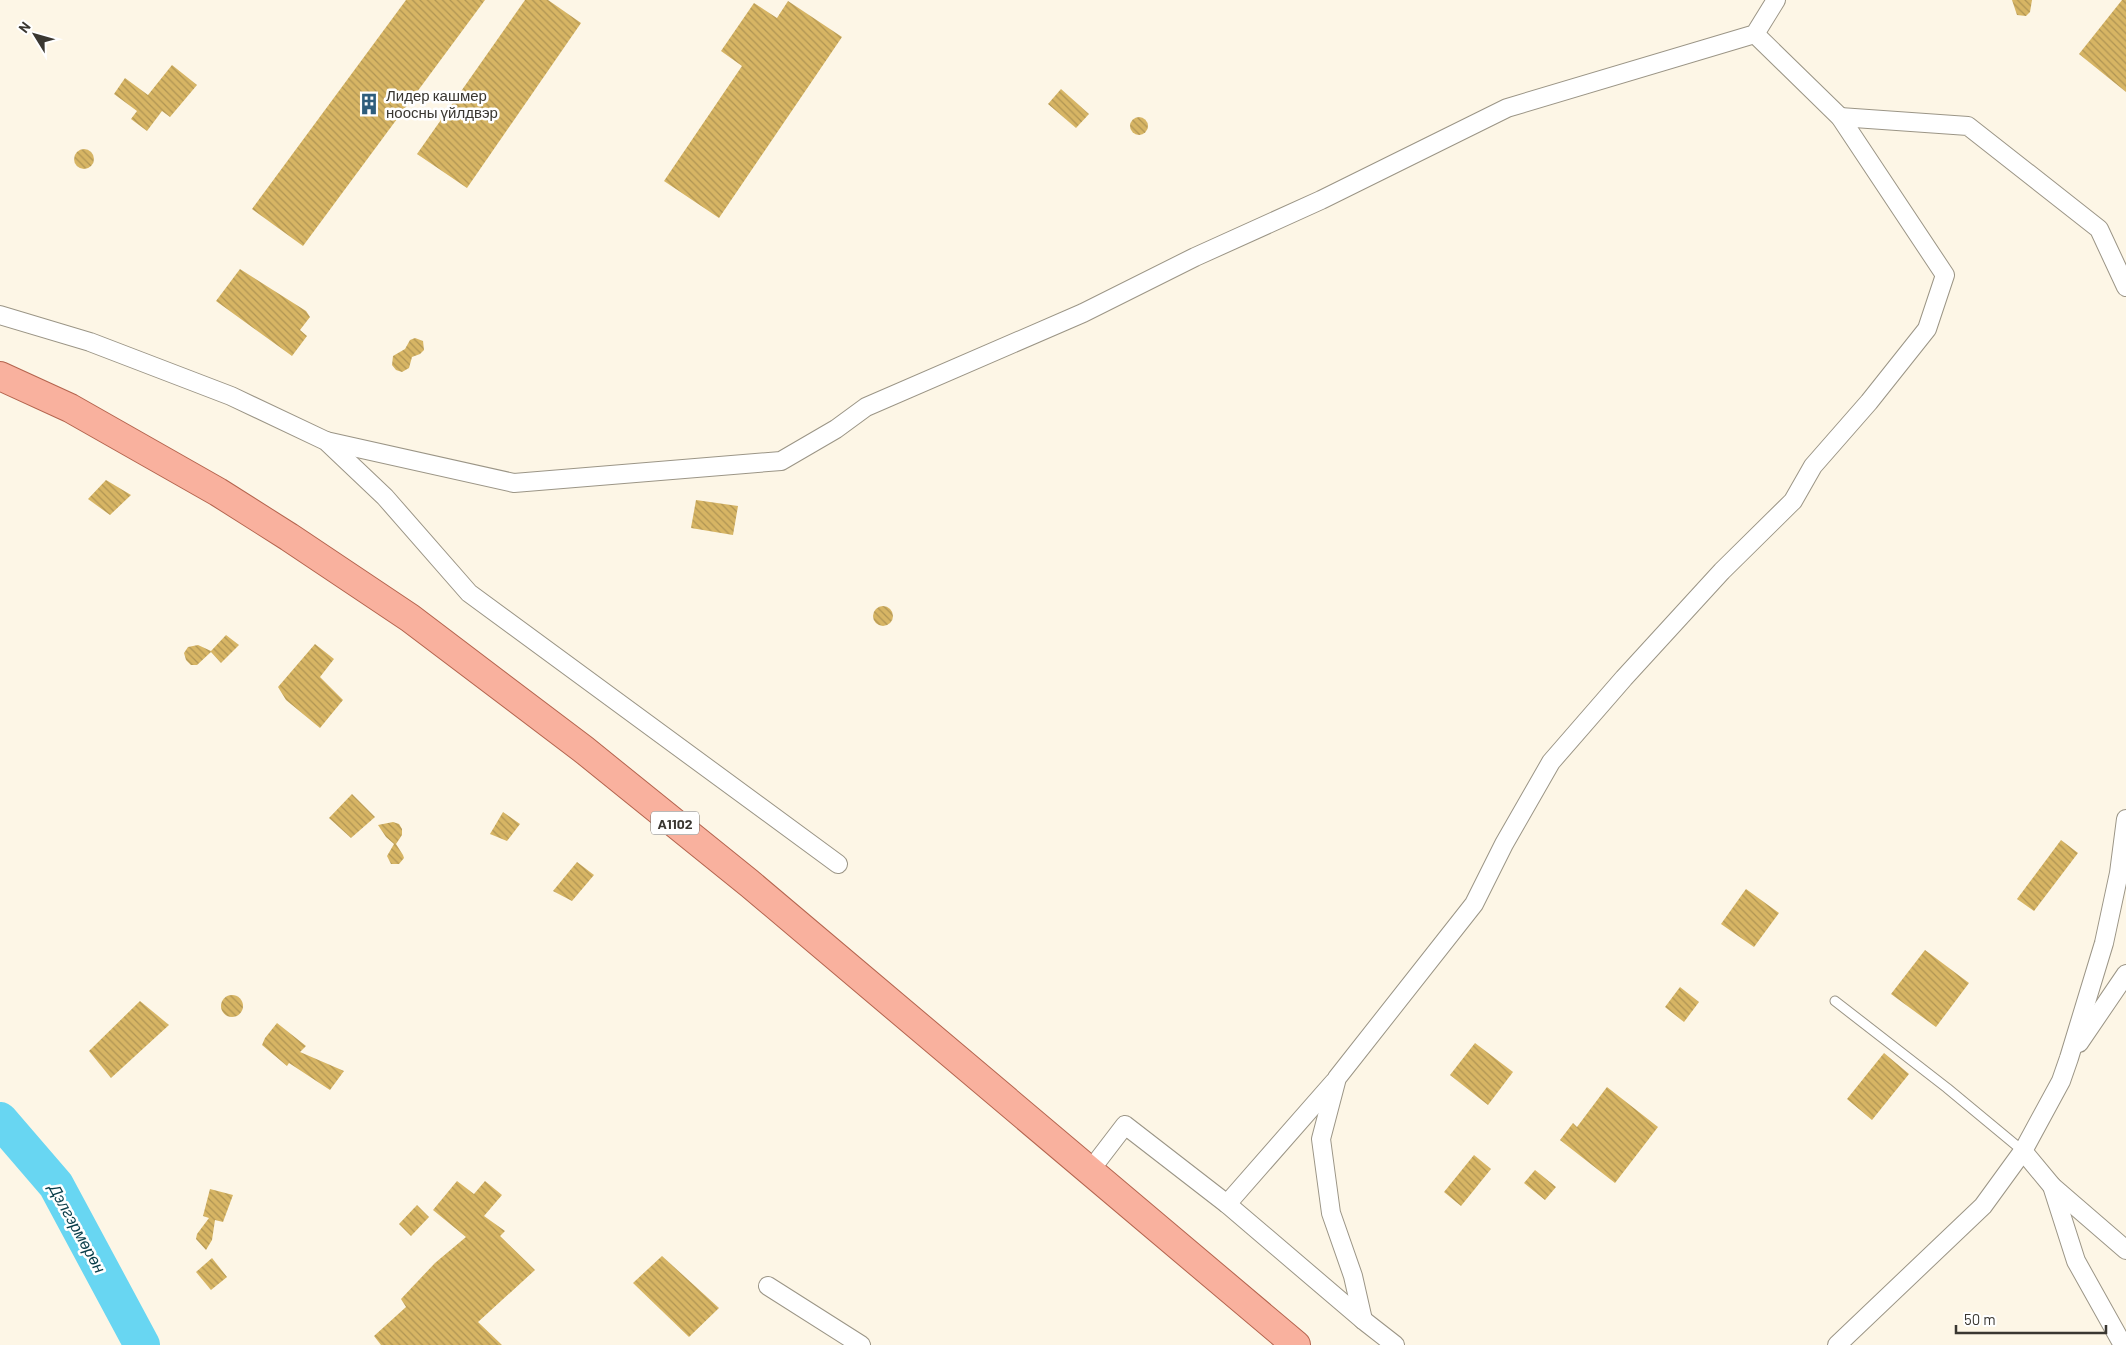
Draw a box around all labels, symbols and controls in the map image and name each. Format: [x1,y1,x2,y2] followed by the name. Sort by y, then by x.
[10,10,60,60] north arrow
[15,18,34,36] text: N
[386,86,498,121] place label: Лидер кашмер ноосны үйлдвэр
[356,91,382,117] building icon: Лидер кашмер ноосны үйлдвэр
[651,811,699,834] road number: A1102
[45,1178,110,1276] water label: Дэлгэрмөрөн
[1956,1302,2106,1334] scale bar
[1964,1310,1996,1328] text: 50 m

